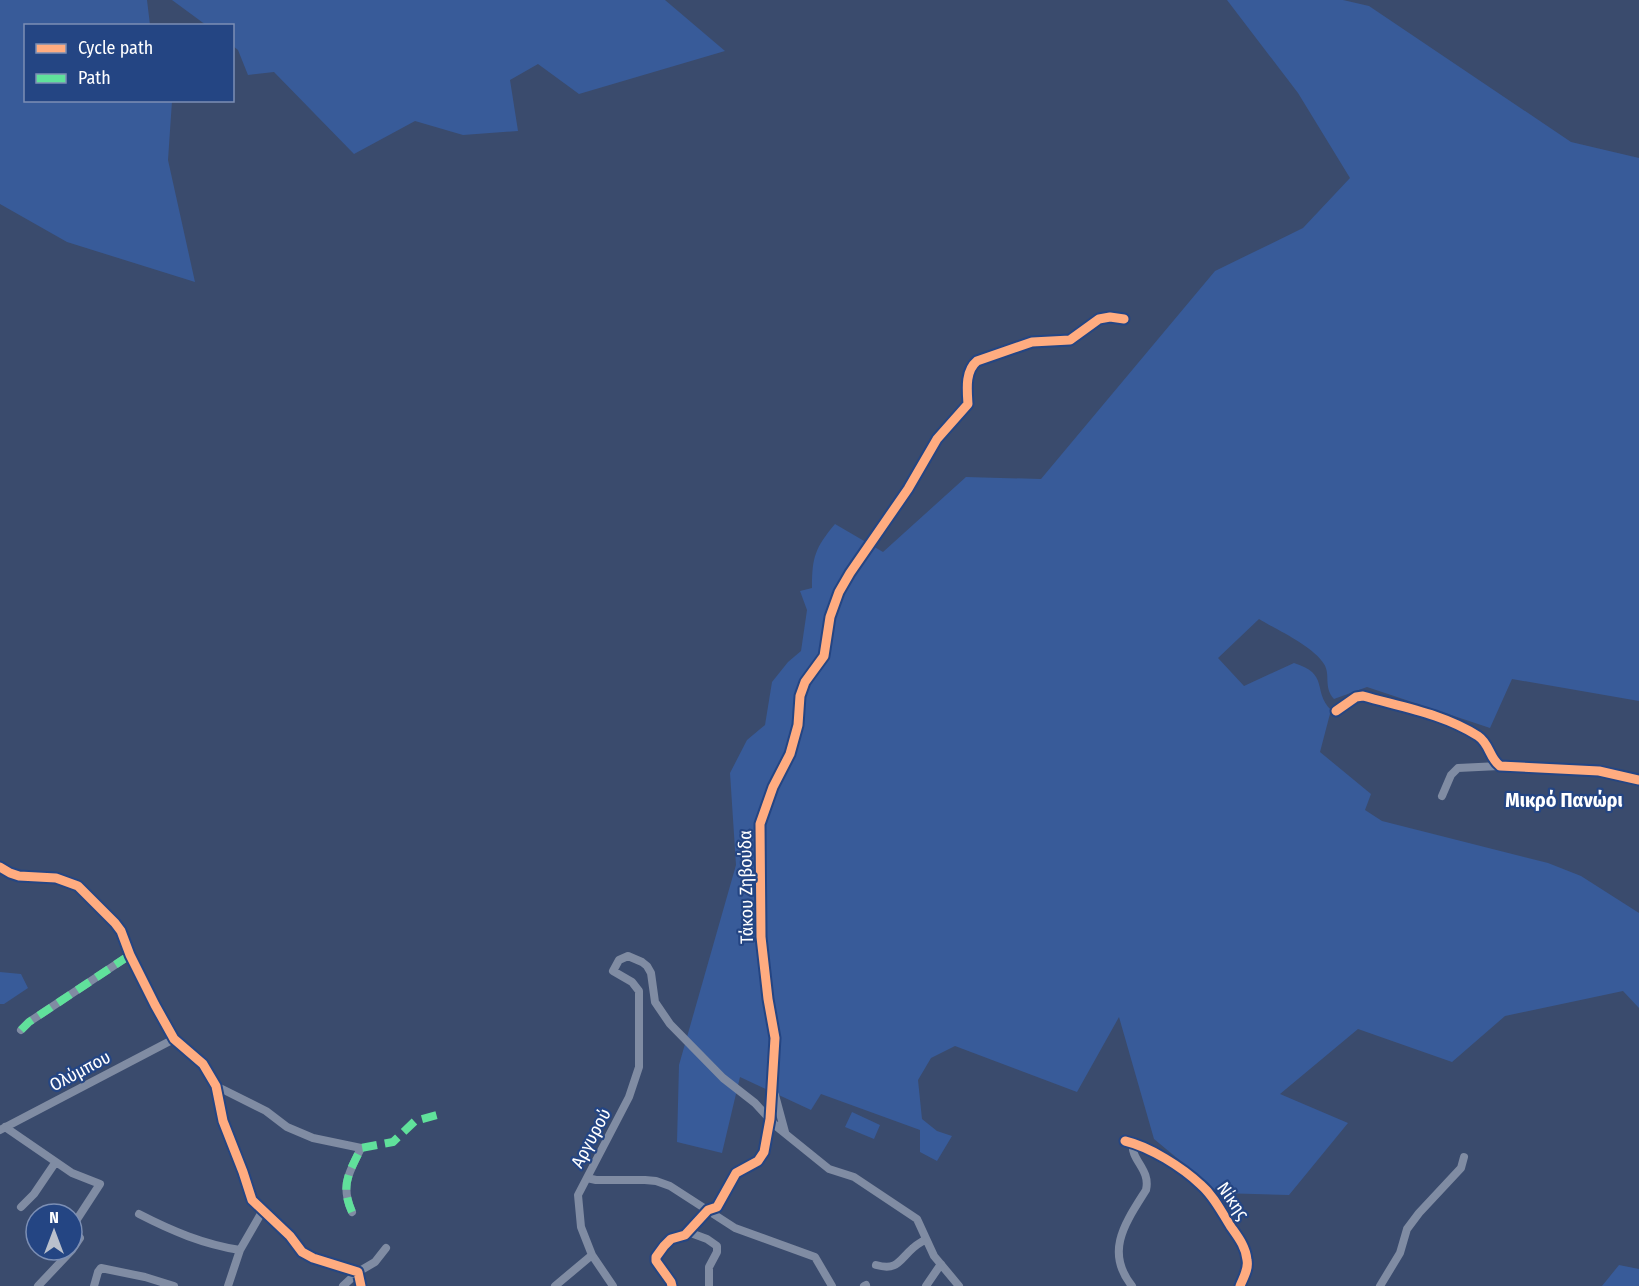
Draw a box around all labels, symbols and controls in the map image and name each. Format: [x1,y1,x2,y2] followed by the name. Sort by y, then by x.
[24,24,234,102] legend
[78,37,153,59] text: Cycle path
[78,67,111,89] text: Path
[1505,788,1623,812] district label: Μικρό Πανώρι
[734,830,758,944] street label: Τάκου Ζηβούδα
[46,1046,114,1096] street label: Ολύμπου
[566,1105,616,1171] street label: Αργυρού
[1212,1178,1254,1224] street label: Νίκης
[24,1202,84,1262] north arrow
[49,1208,59,1227] text: N

